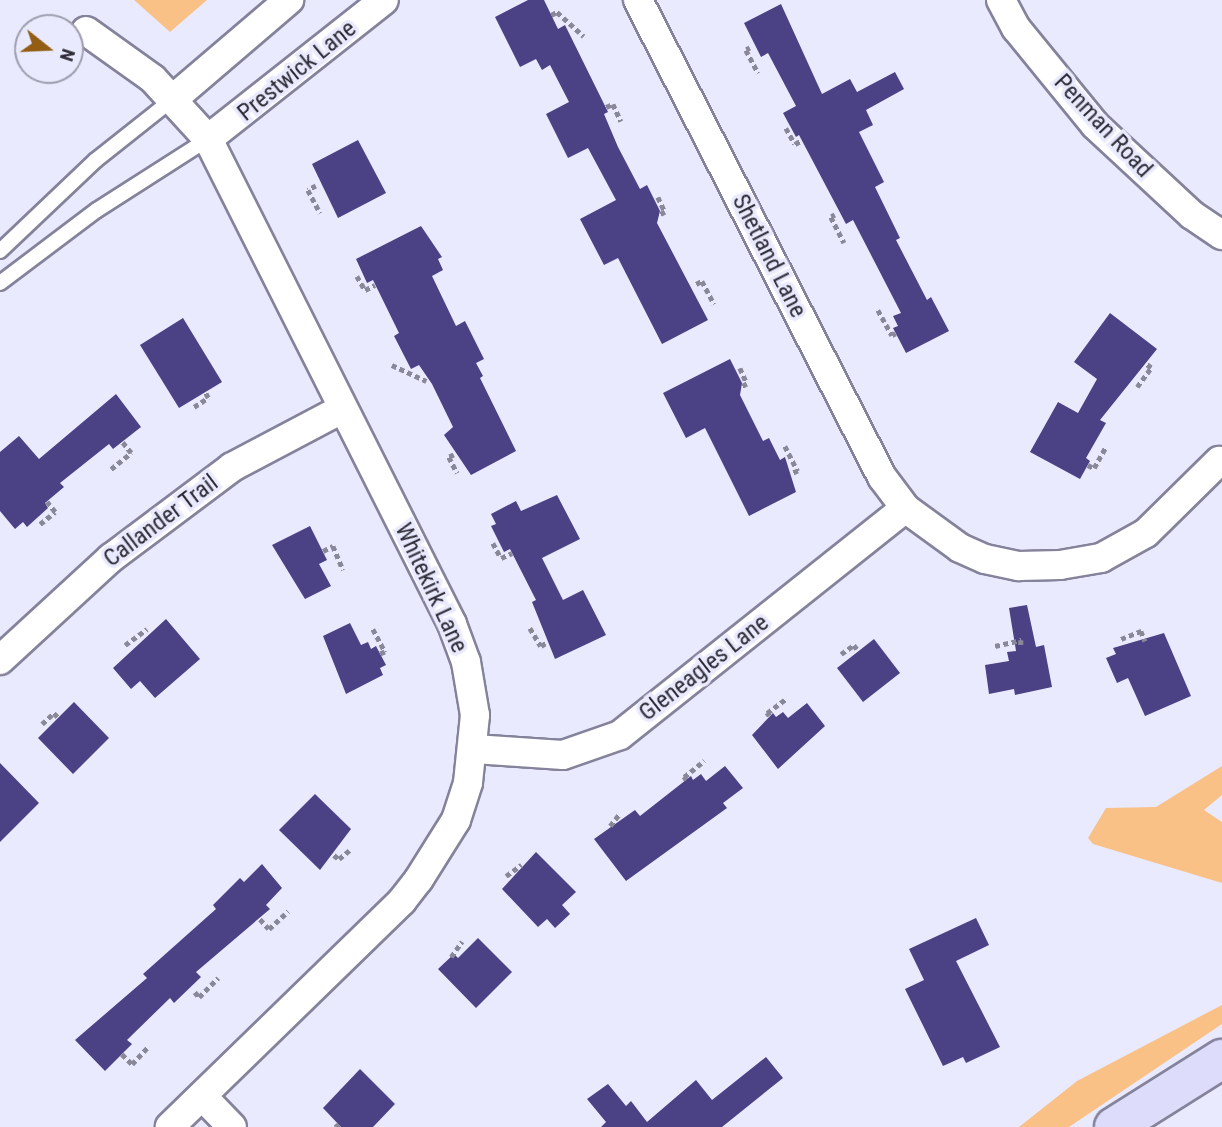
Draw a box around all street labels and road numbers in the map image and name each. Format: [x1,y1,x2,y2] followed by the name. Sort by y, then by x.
[232,15,362,127] street label: Prestwick Lane
[1048,68,1158,184] street label: Penman Road
[726,190,812,322] street label: Shetland Lane
[98,469,224,573] street label: Callander Trail
[388,519,474,657] street label: Whitekirk Lane
[634,609,774,727] street label: Gleneagles Lane

